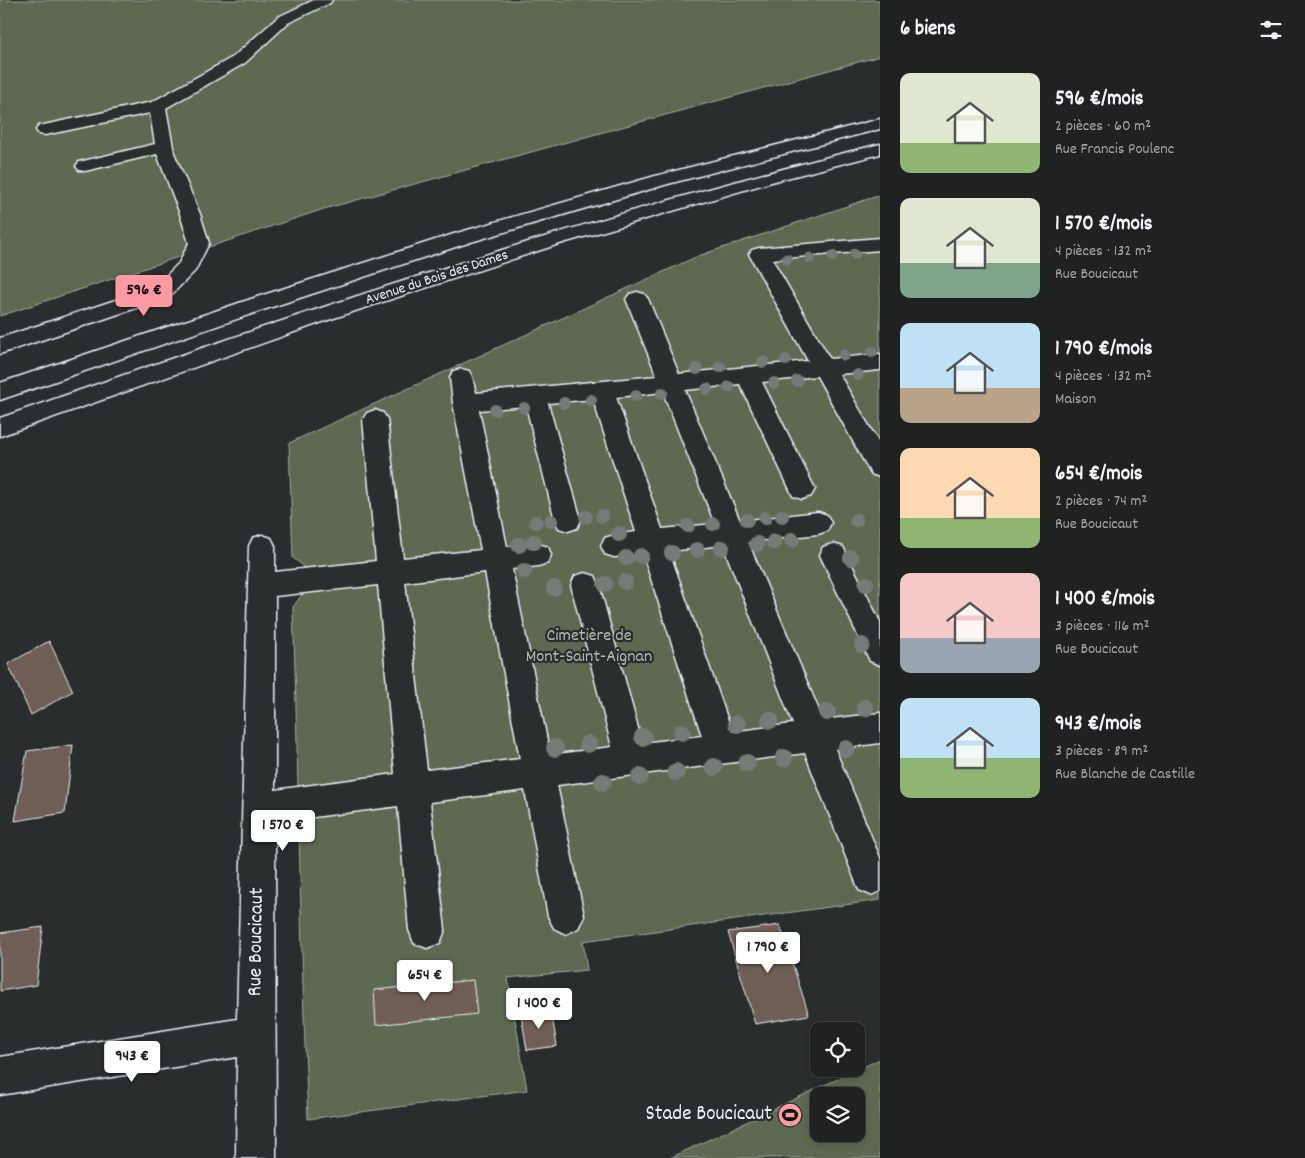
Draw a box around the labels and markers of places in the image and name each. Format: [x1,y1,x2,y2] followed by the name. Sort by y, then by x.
[109,274,179,317] pin: 596 €
[237,810,329,852] pin: 1 570 €
[722,932,814,974] pin: 1 790 €
[390,960,460,1002] pin: 654 €
[493,988,585,1030] pin: 1 400 €
[97,1040,167,1083] pin: 943 €
[646,1100,772,1130] place label: Stade Boucicaut
[777,1102,803,1128] sports icon: Stade Boucicaut

